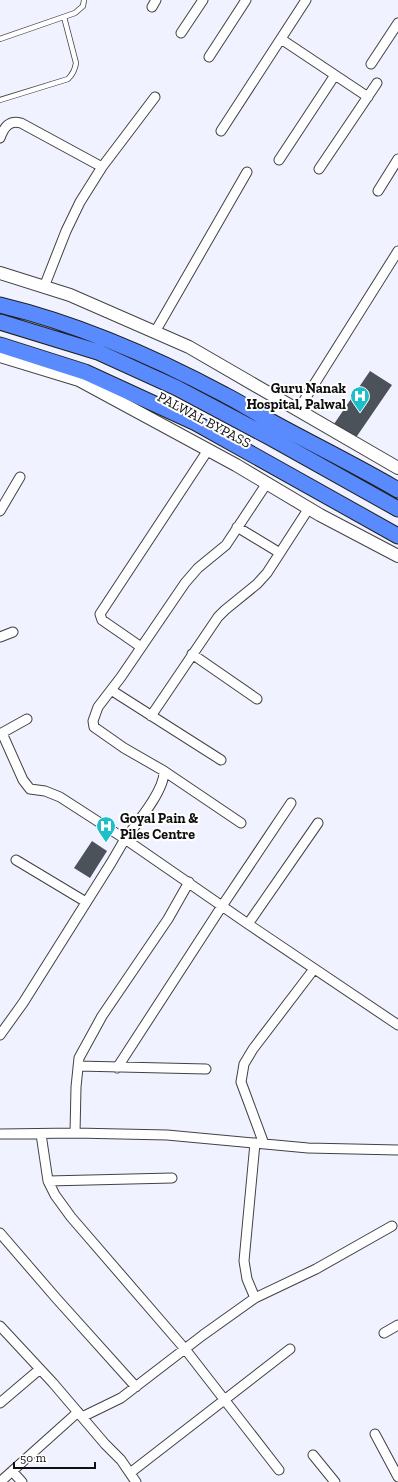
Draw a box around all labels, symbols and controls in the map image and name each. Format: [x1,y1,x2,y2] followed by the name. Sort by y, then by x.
[246,380,346,413] place label: Guru Nanak Hospital, Palwal
[349,385,371,413] hospital icon: Guru Nanak Hospital, Palwal
[154,388,254,452] street label: PALWAL BYPASS
[120,810,198,843] place label: Goyal Pain & Piles Centre
[95,815,117,843] hospital icon: Goyal Pain & Piles Centre
[14,1444,95,1470] scale bar
[20,1451,47,1465] text: 50 m

